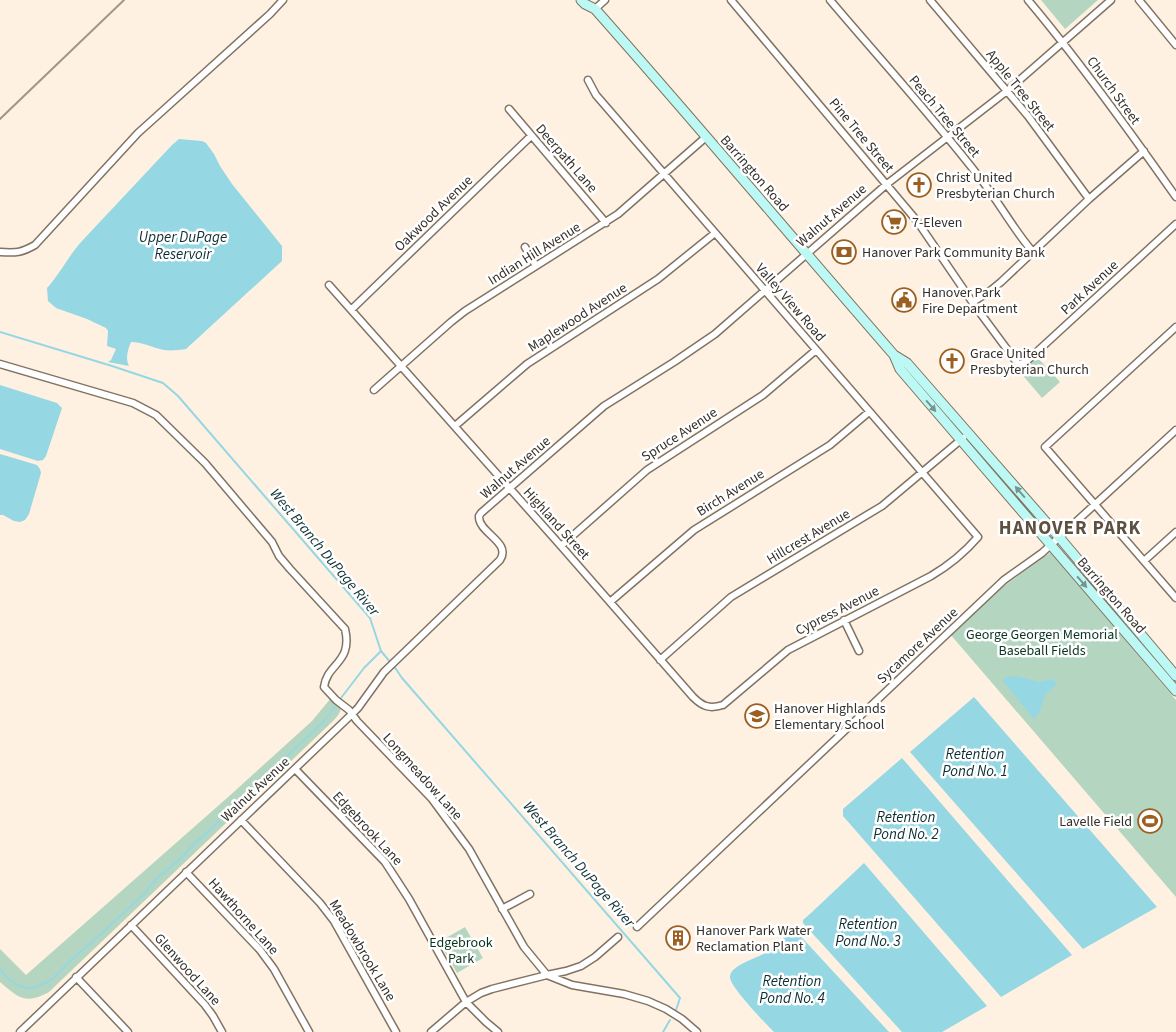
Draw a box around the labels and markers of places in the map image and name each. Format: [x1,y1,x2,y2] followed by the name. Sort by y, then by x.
[936,168,1055,204] place label: Christ United Presbyterian Church
[906,172,932,198] church icon: Christ United Presbyterian Church
[881,209,907,235] supermarket icon: 7-Eleven
[912,213,962,233] place label: 7-Eleven
[831,239,857,265] bank icon: Hanover Park Community Bank
[862,243,1045,263] place label: Hanover Park Community Bank
[922,283,1018,319] place label: Hanover Park Fire Department
[891,287,917,313] public building icon: Hanover Park Fire Department
[970,344,1089,380] place label: Grace United Presbyterian Church
[939,348,965,374] church icon: Grace United Presbyterian Church
[774,699,886,735] place label: Hanover Highlands Elementary School
[744,703,770,729] school or university icon: Hanover Highlands Elementary School
[1137,808,1163,834] sports icon: Lavelle Field
[1059,812,1132,832] place label: Lavelle Field
[696,921,812,957] place label: Hanover Park Water Reclamation Plant
[665,925,691,951] building icon: Hanover Park Water Reclamation Plant

